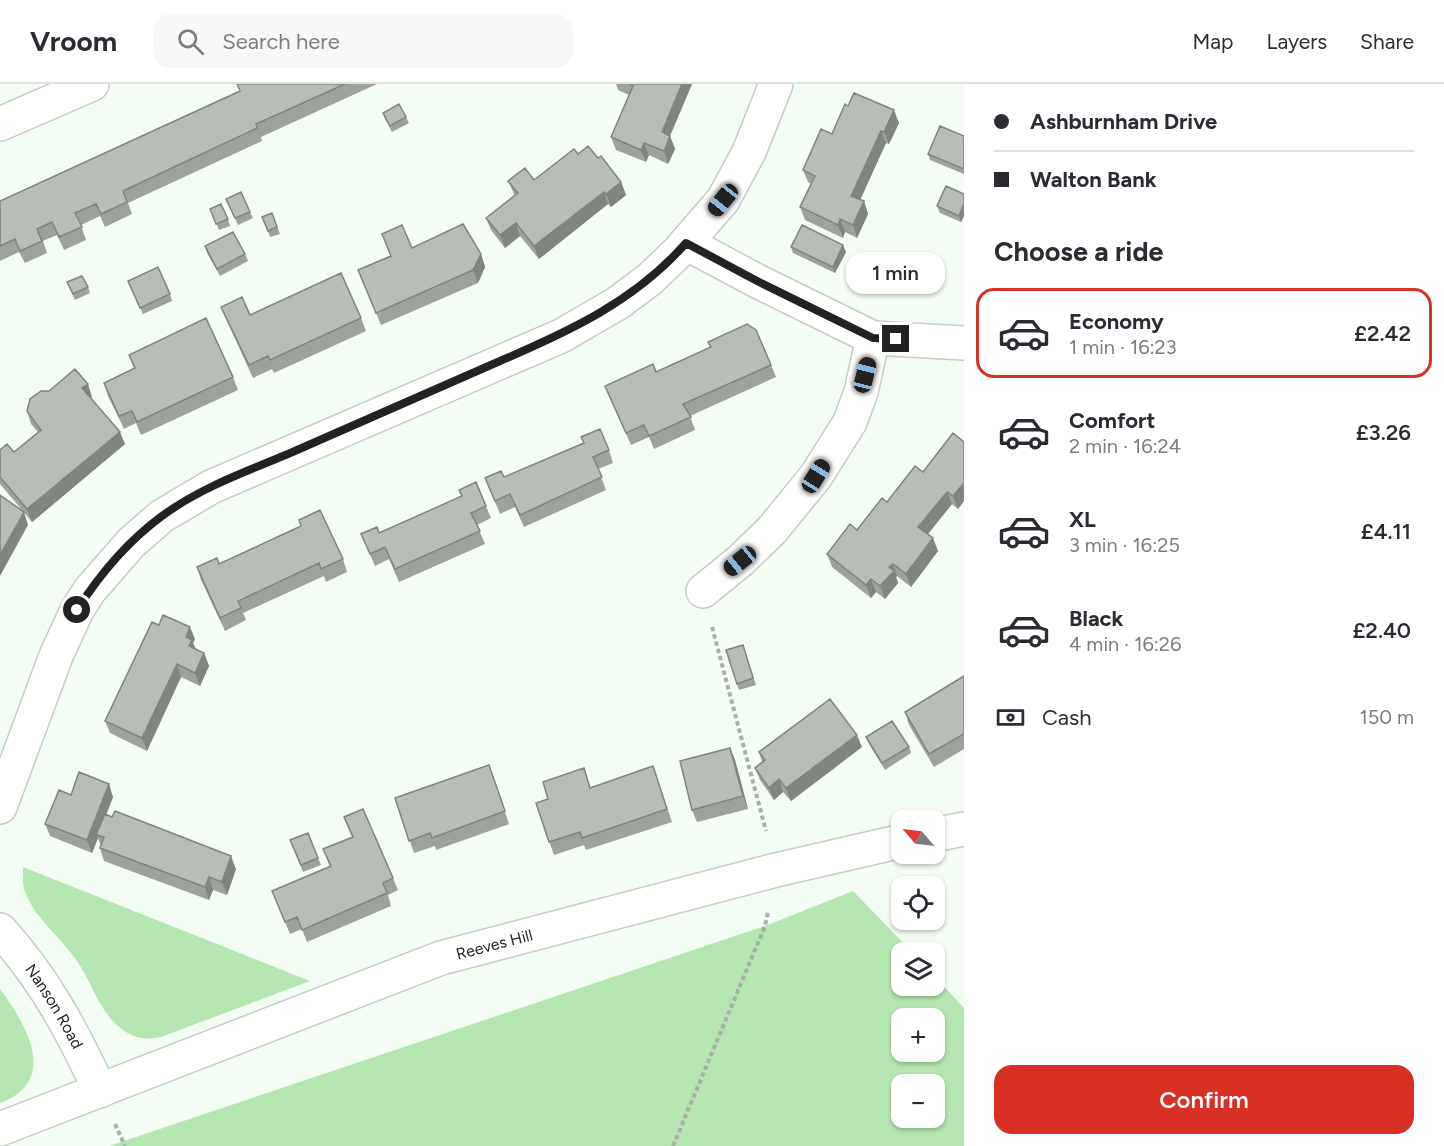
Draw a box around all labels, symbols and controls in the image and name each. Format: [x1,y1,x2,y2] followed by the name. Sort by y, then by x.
[153,14,573,68] search box
[30,24,117,58] text: Vroom
[174,25,207,58] icon: search
[222,28,340,55] text: Search here
[1193,29,1233,54] text: Map
[1266,29,1327,54] text: Layers
[1360,29,1414,54] text: Share
[1030,108,1217,135] text: Ashburnham Drive
[1030,166,1157,193] text: Walton Bank
[705,180,741,220] car
[994,235,1163,268] text: Choose a ride
[846,252,946,294] callout: 1 min
[872,261,919,285] text: 1 min
[997,306,1051,360] icon: car
[1069,308,1164,335] text: Economy
[1354,320,1411,347] text: £2.42
[882,325,909,352] route end
[1069,335,1177,359] text: 1 min · 16:23
[852,355,878,395] car
[997,405,1051,459] icon: car
[1069,407,1155,434] text: Comfort
[1356,419,1411,446] text: £3.26
[1069,434,1181,458] text: 2 min · 16:24
[799,456,833,496] car
[997,504,1051,558] icon: car
[1069,506,1096,533] text: XL
[1361,518,1411,545] text: £4.11
[1069,533,1180,557] text: 3 min · 16:25
[720,543,760,579] car
[63,596,90,623] route start
[997,603,1051,657] icon: car
[1069,605,1123,632] text: Black
[1352,617,1411,644] text: £2.40
[1069,632,1181,656] text: 4 min · 16:26
[994,701,1027,734] icon: cash
[1042,704,1092,731] text: Cash
[1359,705,1414,729] text: 150 m
[891,810,945,864] north arrow
[891,810,945,1128] map controls
[891,876,945,930] button: locate
[454,925,535,964] street label: Reeves Hill
[891,942,945,996] button: layers
[21,960,87,1052] street label: Nanson Road
[891,1008,945,1062] button: +
[994,1065,1414,1134] button: Confirm
[891,1074,945,1128] button: −

